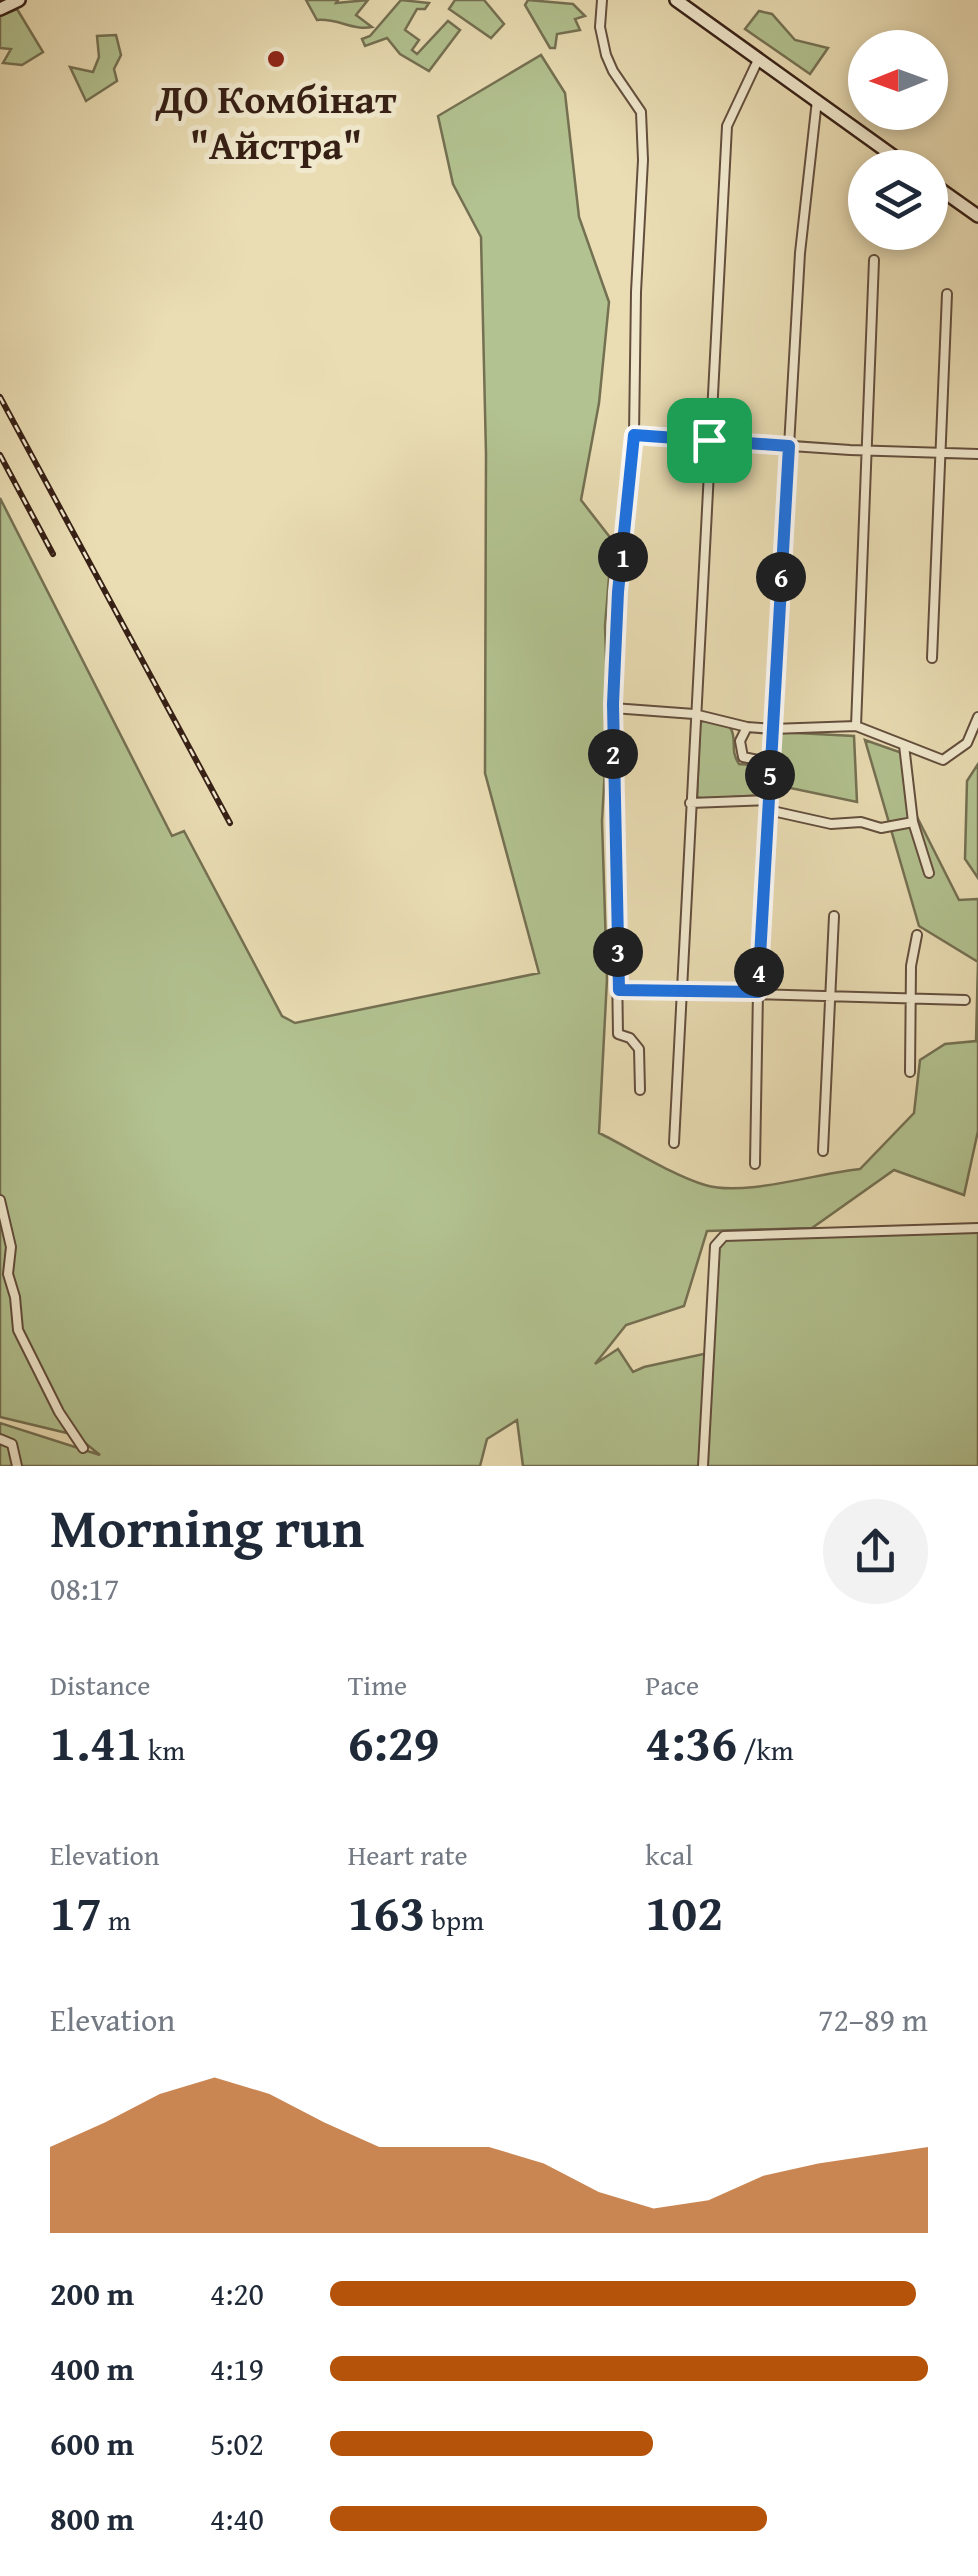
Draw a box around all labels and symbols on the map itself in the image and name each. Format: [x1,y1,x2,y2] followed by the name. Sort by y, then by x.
[848,30,948,130] north arrow
[265,48,287,70] marker: ДО Комбінат "Айстра"
[155,69,397,174] place label: ДО Комбінат "Айстра"
[667,398,752,483] pin
[598,532,648,582] pin: 1
[756,552,806,602] pin: 6
[588,729,638,779] pin: 2
[745,750,795,800] pin: 5
[593,927,643,977] pin: 3
[734,947,784,997] pin: 4

